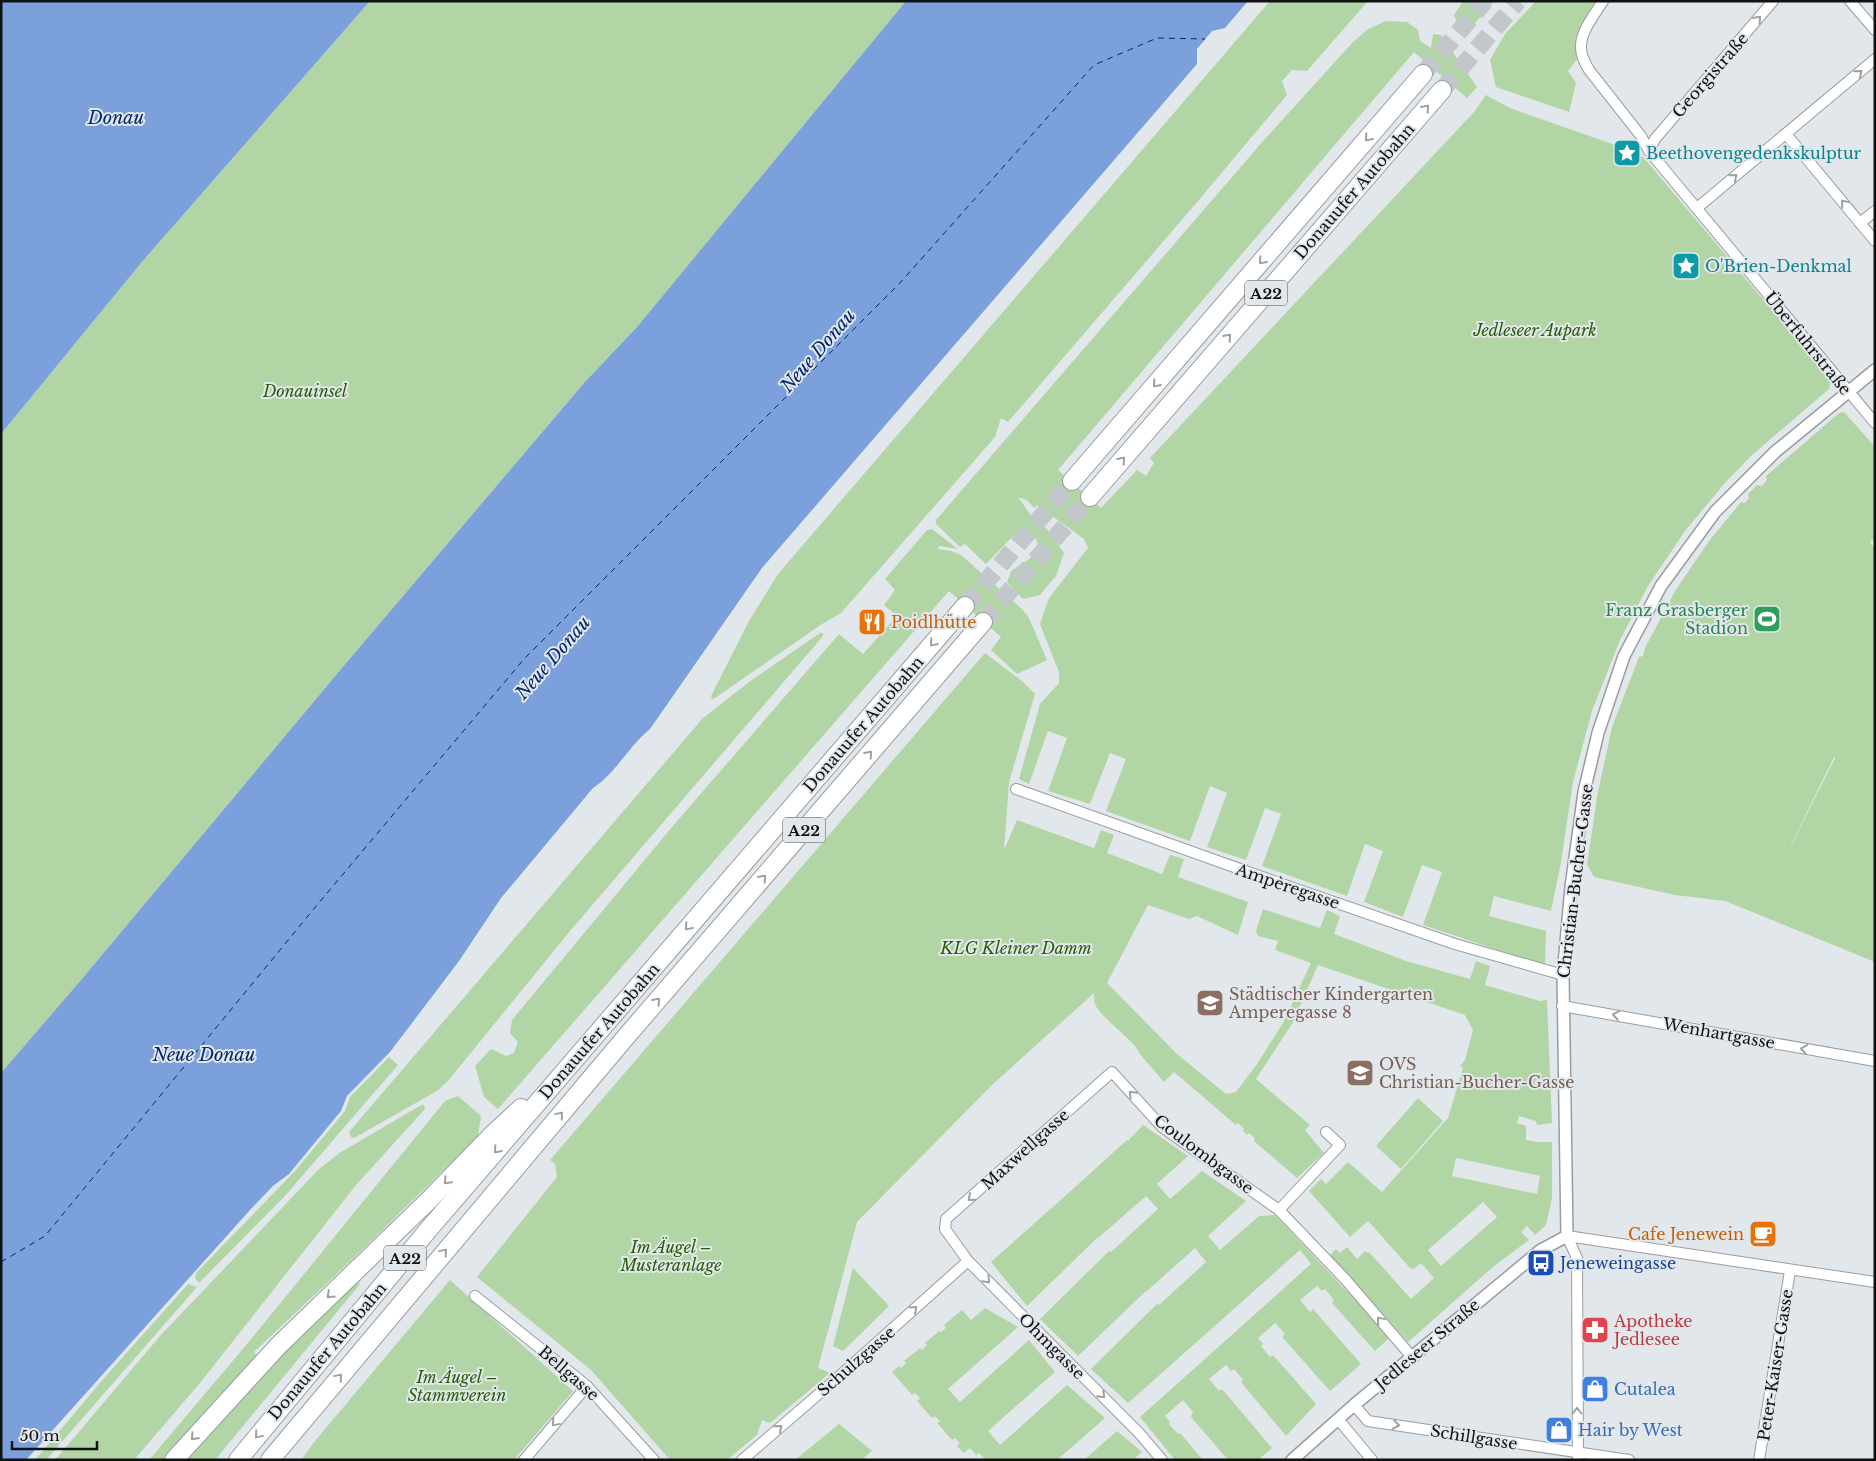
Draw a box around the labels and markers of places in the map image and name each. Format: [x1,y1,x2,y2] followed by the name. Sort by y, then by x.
[1612,138,1642,168] place icon: Beethovengedenkskulptur
[1646,143,1862,163] place label: Beethovengedenkskulptur
[1671,251,1701,281] place icon: O'Brien-Denkmal
[1705,256,1852,276] place label: O'Brien-Denkmal
[1605,600,1748,638] place label: Franz Grasberger Stadion
[1752,604,1782,634] sports icon: Franz Grasberger Stadion
[857,607,887,637] restaurant icon: Poidlhütte
[891,612,976,632] place label: Poidlhütte
[1228,984,1433,1022] place label: Städtischer Kindergarten Amperegasse 8
[1195,988,1225,1018] school or university icon: Städtischer Kindergarten Amperegasse 8
[1379,1054,1574,1092] place label: OVS Christian-Bucher-Gasse
[1345,1058,1375,1088] school or university icon: OVS Christian-Bucher-Gasse
[1748,1219,1778,1249] cafe icon: Cafe Jenewein
[1628,1224,1744,1244] place label: Cafe Jenewein
[1526,1248,1556,1278] bus stop icon: Jeneweingasse
[1558,1253,1676,1273] place label: Jeneweingasse
[1612,1311,1692,1349] place label: Apotheke Jedlesee
[1580,1315,1610,1345] pharmacy icon: Apotheke Jedlesee
[1580,1374,1610,1404] shop icon: Cutalea
[1614,1379,1676,1399] place label: Cutalea
[1544,1415,1574,1445] shop icon: Hair by West
[1578,1420,1683,1440] place label: Hair by West

